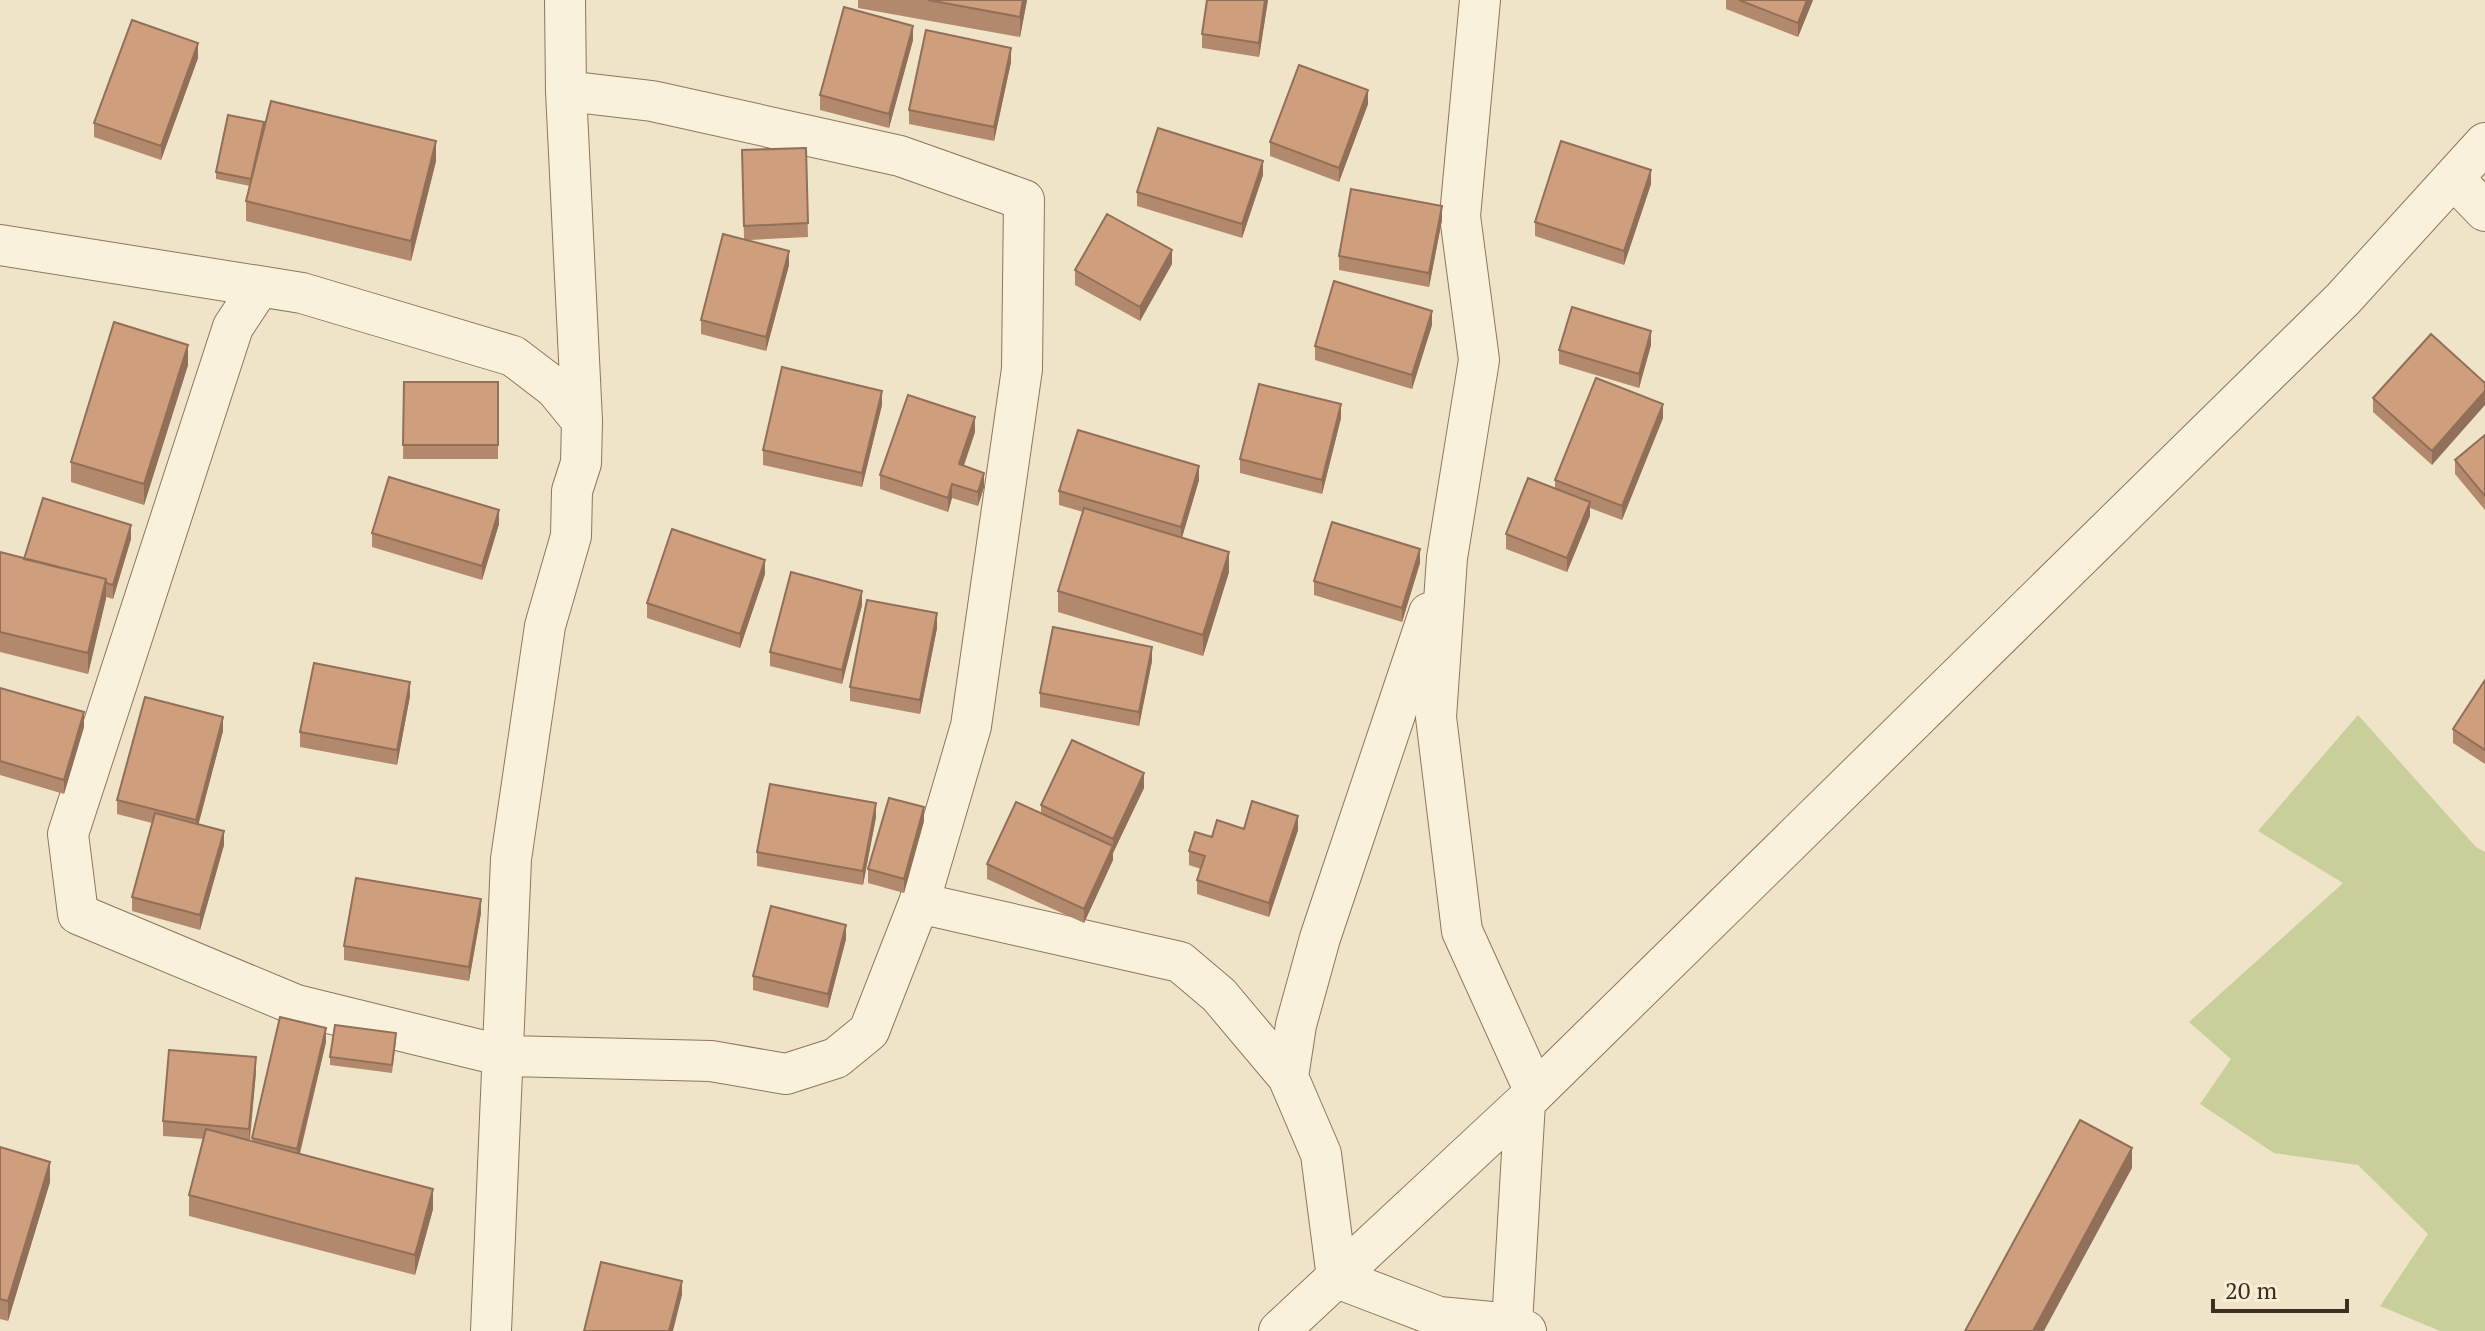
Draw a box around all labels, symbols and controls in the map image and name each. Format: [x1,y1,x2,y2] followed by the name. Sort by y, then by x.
[2213,1263,2347,1313] scale bar
[2225,1274,2277,1306] text: 20 m

